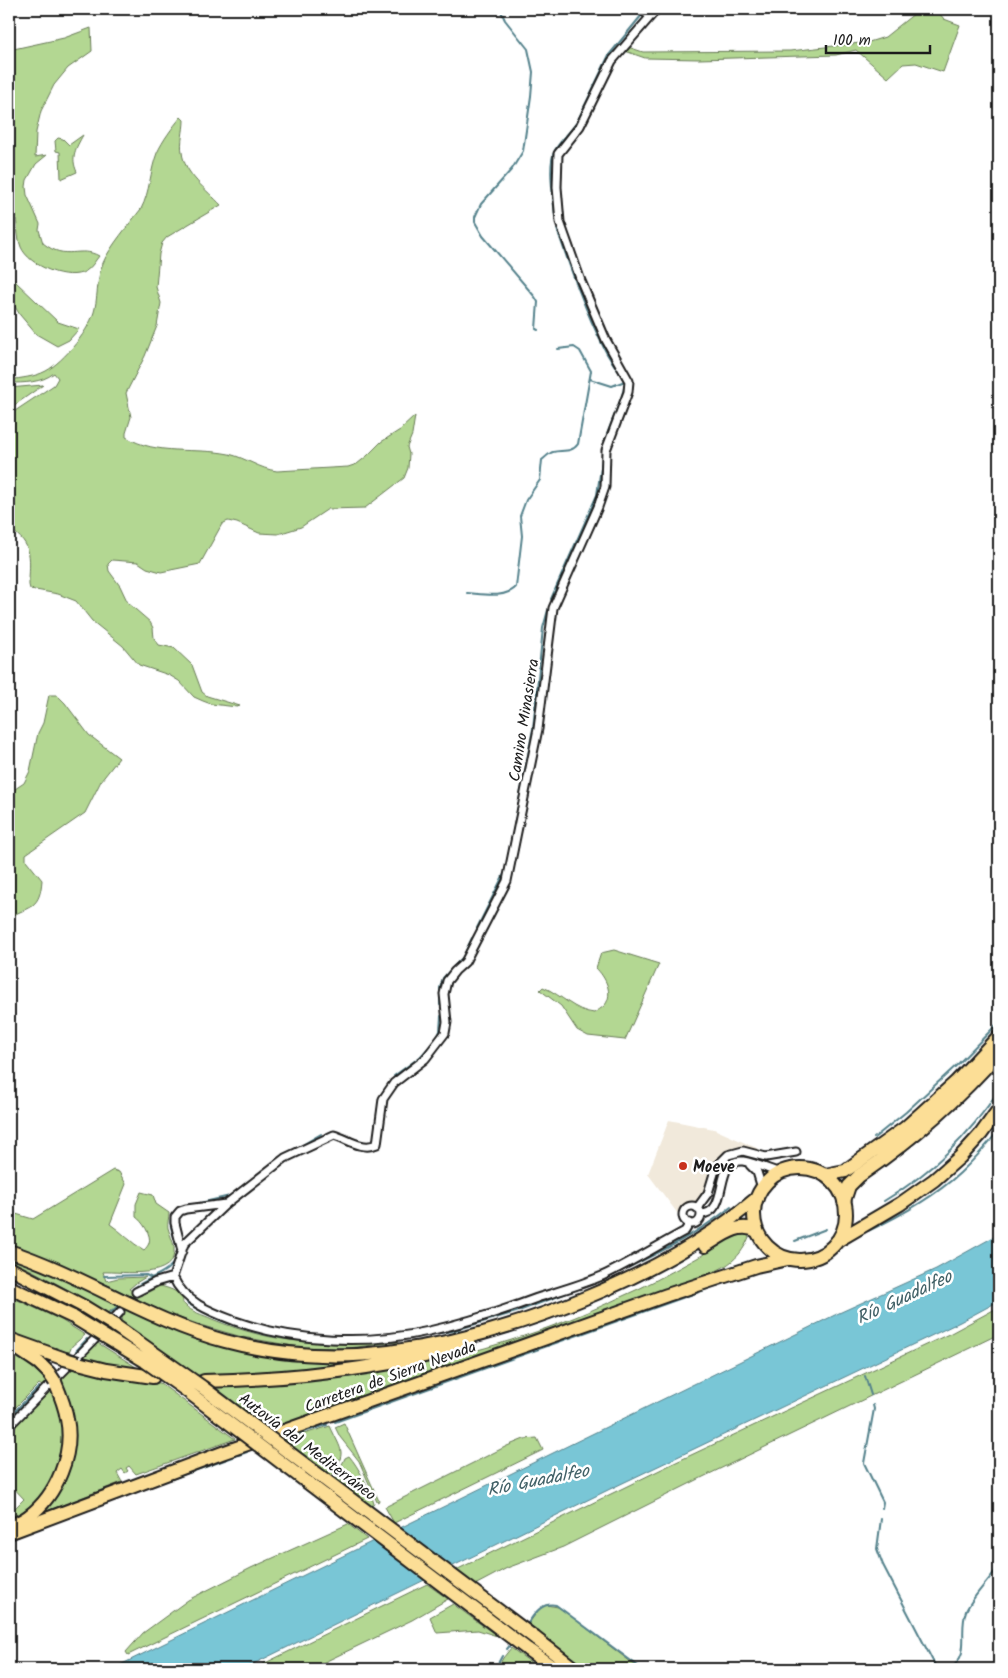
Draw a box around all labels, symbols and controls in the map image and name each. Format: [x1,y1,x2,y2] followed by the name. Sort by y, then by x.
[826,22,929,54] scale bar
[833,29,871,53] text: 100 m
[502,657,547,784] street label: Camino Minasierra
[693,1155,735,1180] place label: Moeve
[677,1160,689,1172] marker: Moeve
[852,1263,959,1333] water label: Río Guadalfeo
[301,1335,480,1420] street label: Carretera de Sierra Nevada
[233,1387,381,1507] street label: Autovía del Mediterráneo
[485,1457,593,1506] water label: Río Guadalfeo

